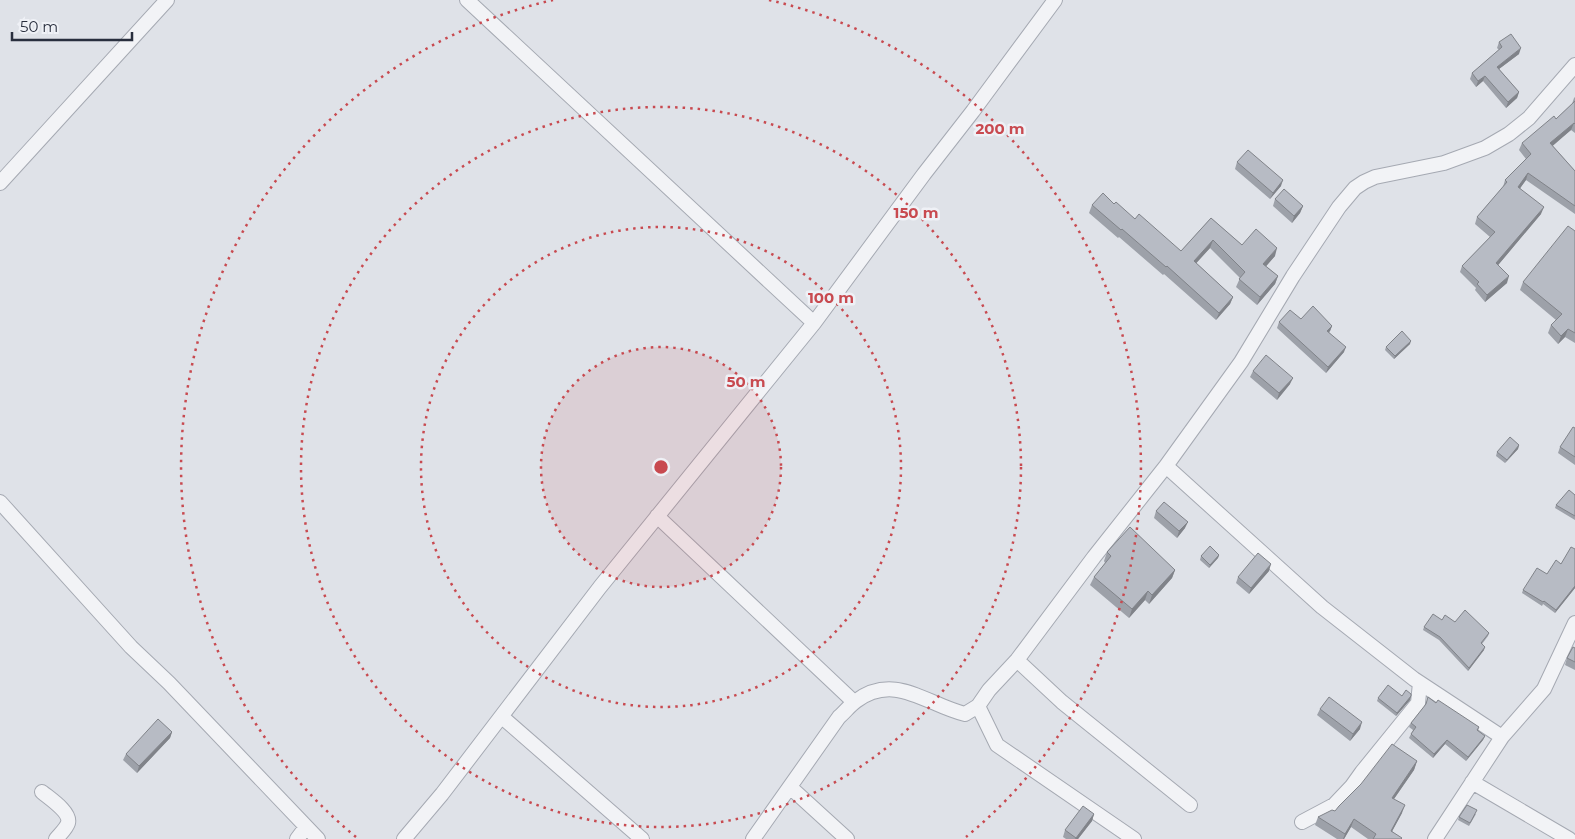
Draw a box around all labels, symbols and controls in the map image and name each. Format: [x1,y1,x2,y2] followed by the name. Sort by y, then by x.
[12,10,132,42] scale bar
[20,17,58,36] text: 50 m
[975,119,1025,138] text: 200 m
[894,203,938,222] text: 150 m
[808,288,854,307] text: 100 m
[726,372,766,391] text: 50 m
[652,458,670,476] centre of rings

